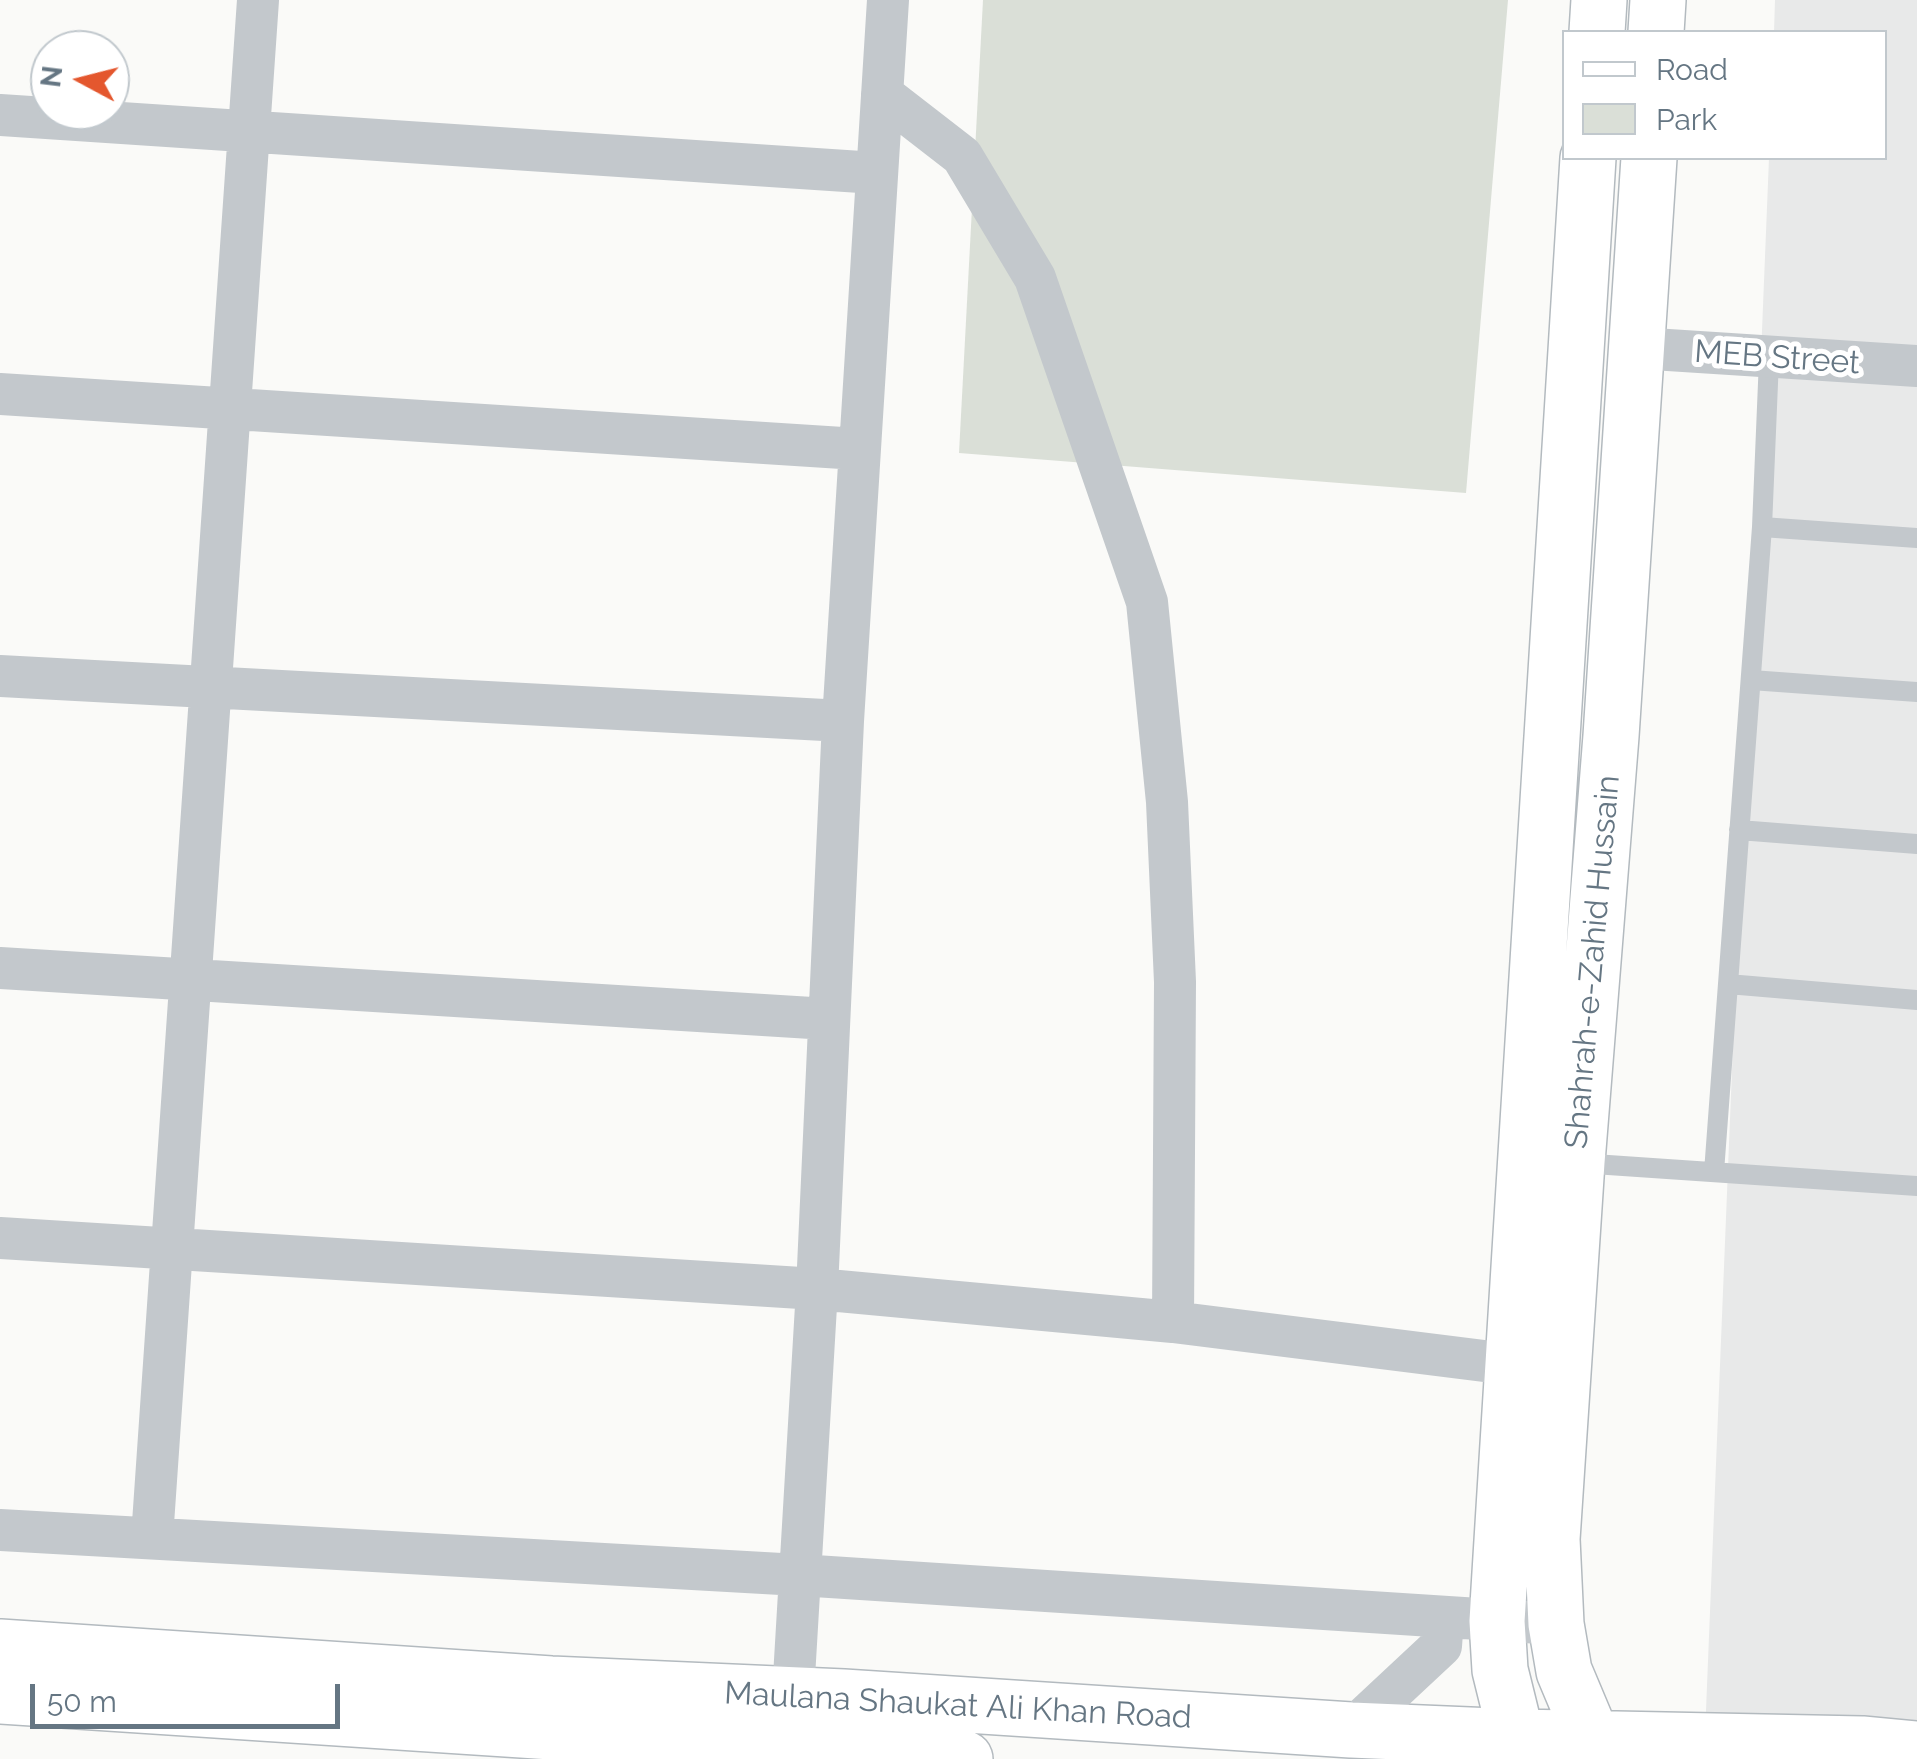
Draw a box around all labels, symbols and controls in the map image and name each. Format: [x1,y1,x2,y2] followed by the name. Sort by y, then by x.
[30,30,130,130] north arrow
[1562,30,1887,160] legend
[1656,52,1728,87] text: Road
[34,64,69,89] text: N
[1656,102,1717,137] text: Park
[1693,333,1861,383] street label: MEB Street
[1558,774,1628,1150] street label: Shahrah-e-Zahid Hussain
[35,1664,345,1726] scale bar
[723,1675,1193,1737] street label: Maulana Shaukat Ali Khan Road
[47,1684,117,1719] text: 50 m

